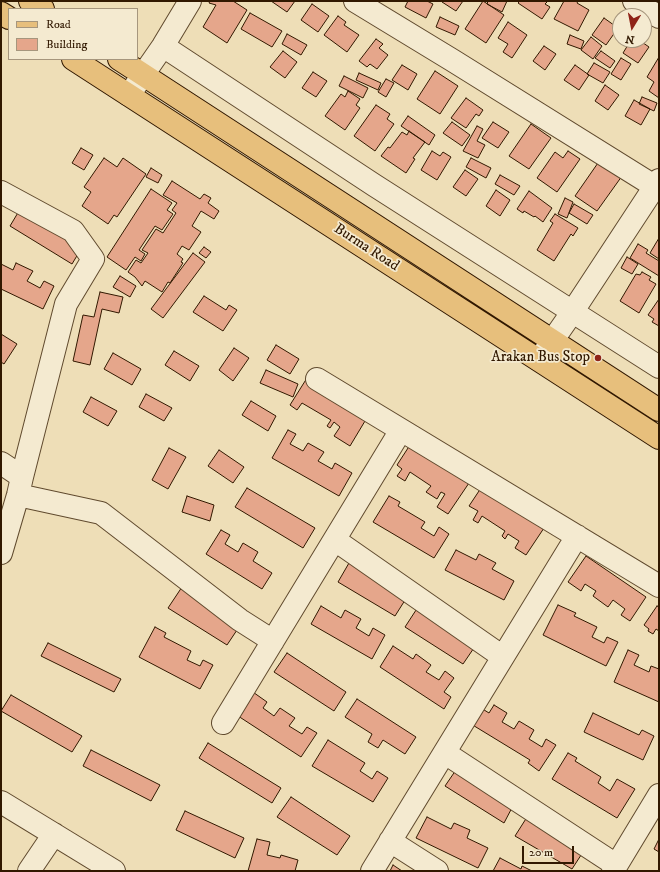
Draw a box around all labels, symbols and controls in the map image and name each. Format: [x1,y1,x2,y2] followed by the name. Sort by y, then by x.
[8,8,138,60] legend
[612,8,652,48] north arrow
[46,17,71,32] text: Road
[624,31,636,47] text: N
[46,37,87,52] text: Building
[330,220,402,276] street label: Burma Road
[491,349,590,367] place label: Arakan Bus Stop
[593,353,603,363] marker: Arakan Bus Stop
[524,838,576,864] scale bar
[529,845,553,860] text: 20 m

